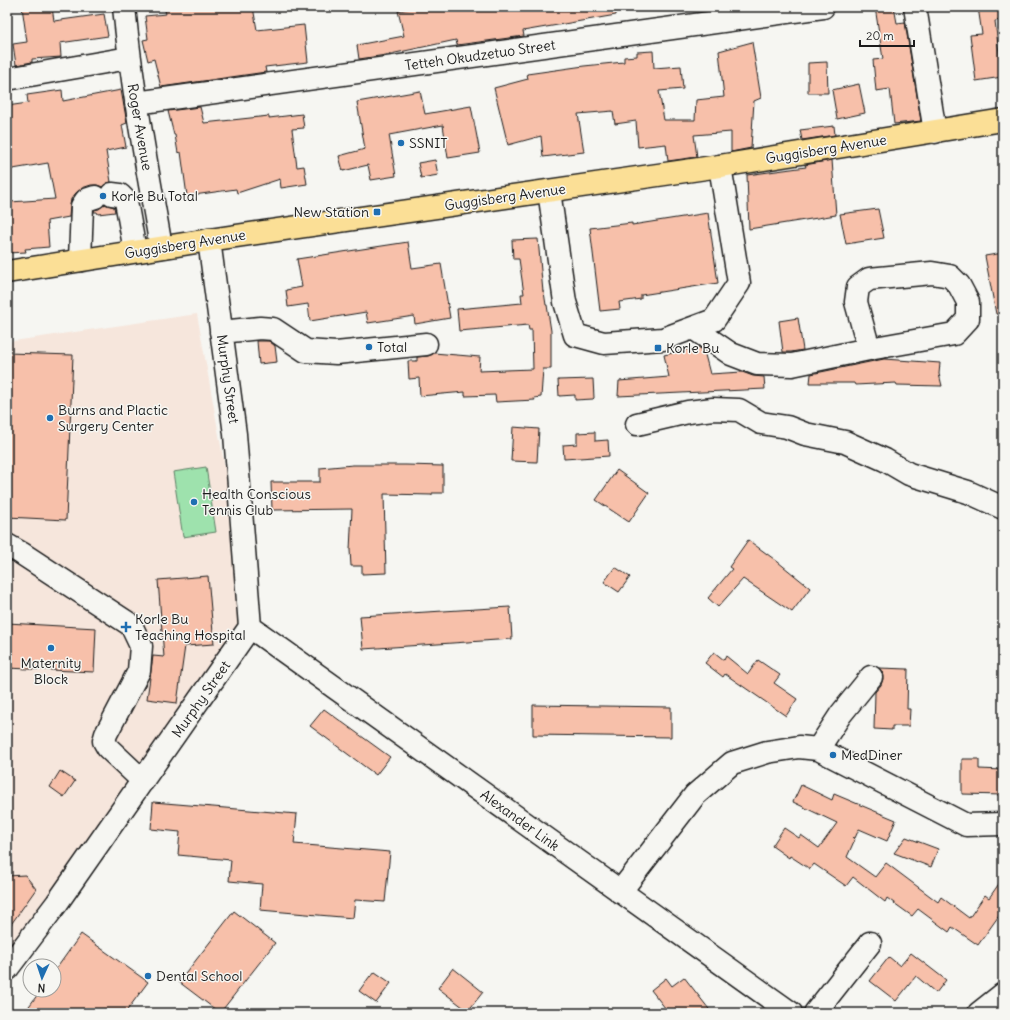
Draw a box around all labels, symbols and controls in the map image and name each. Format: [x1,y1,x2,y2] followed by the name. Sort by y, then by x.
[860,22,914,48] scale bar
[866,28,894,43] text: 20 m
[404,35,557,74] street label: Tetteh Okudzetuo Street
[123,82,157,172] street label: Roger Avenue
[764,131,888,167] street label: Guggisberg Avenue
[409,134,448,152] place label: SSNIT
[396,138,406,148] marker: SSNIT
[443,180,567,214] street label: Guggisberg Avenue
[111,187,198,205] place label: Korle Bu Total
[98,191,108,201] marker: Korle Bu Total
[293,203,369,221] place label: New Station
[372,207,382,217] marker: New Station
[123,226,247,262] street label: Guggisberg Avenue
[213,333,243,425] street label: Murphy Street
[377,338,407,356] place label: Total
[666,339,719,357] place label: Korle Bu
[364,342,374,352] marker: Total
[653,343,663,353] marker: Korle Bu
[58,401,168,435] place label: Burns and Plactic Surgery Center
[45,413,55,423] marker: Burns and Plactic Surgery Center
[202,485,311,519] place label: Health Conscious Tennis Club
[189,497,199,507] marker: Health Conscious Tennis Club
[135,610,246,644] place label: Korle Bu Teaching Hospital
[120,621,132,633] marker: Korle Bu Teaching Hospital
[46,643,56,653] marker: Maternity Block
[21,654,81,688] place label: Maternity Block
[168,657,234,741] street label: Murphy Street
[841,746,903,764] place label: MedDiner
[828,750,838,760] marker: MedDiner
[477,785,563,855] street label: Alexander Link
[22,958,62,998] north arrow
[156,967,243,985] place label: Dental School
[143,971,153,981] marker: Dental School
[37,981,46,995] text: N

